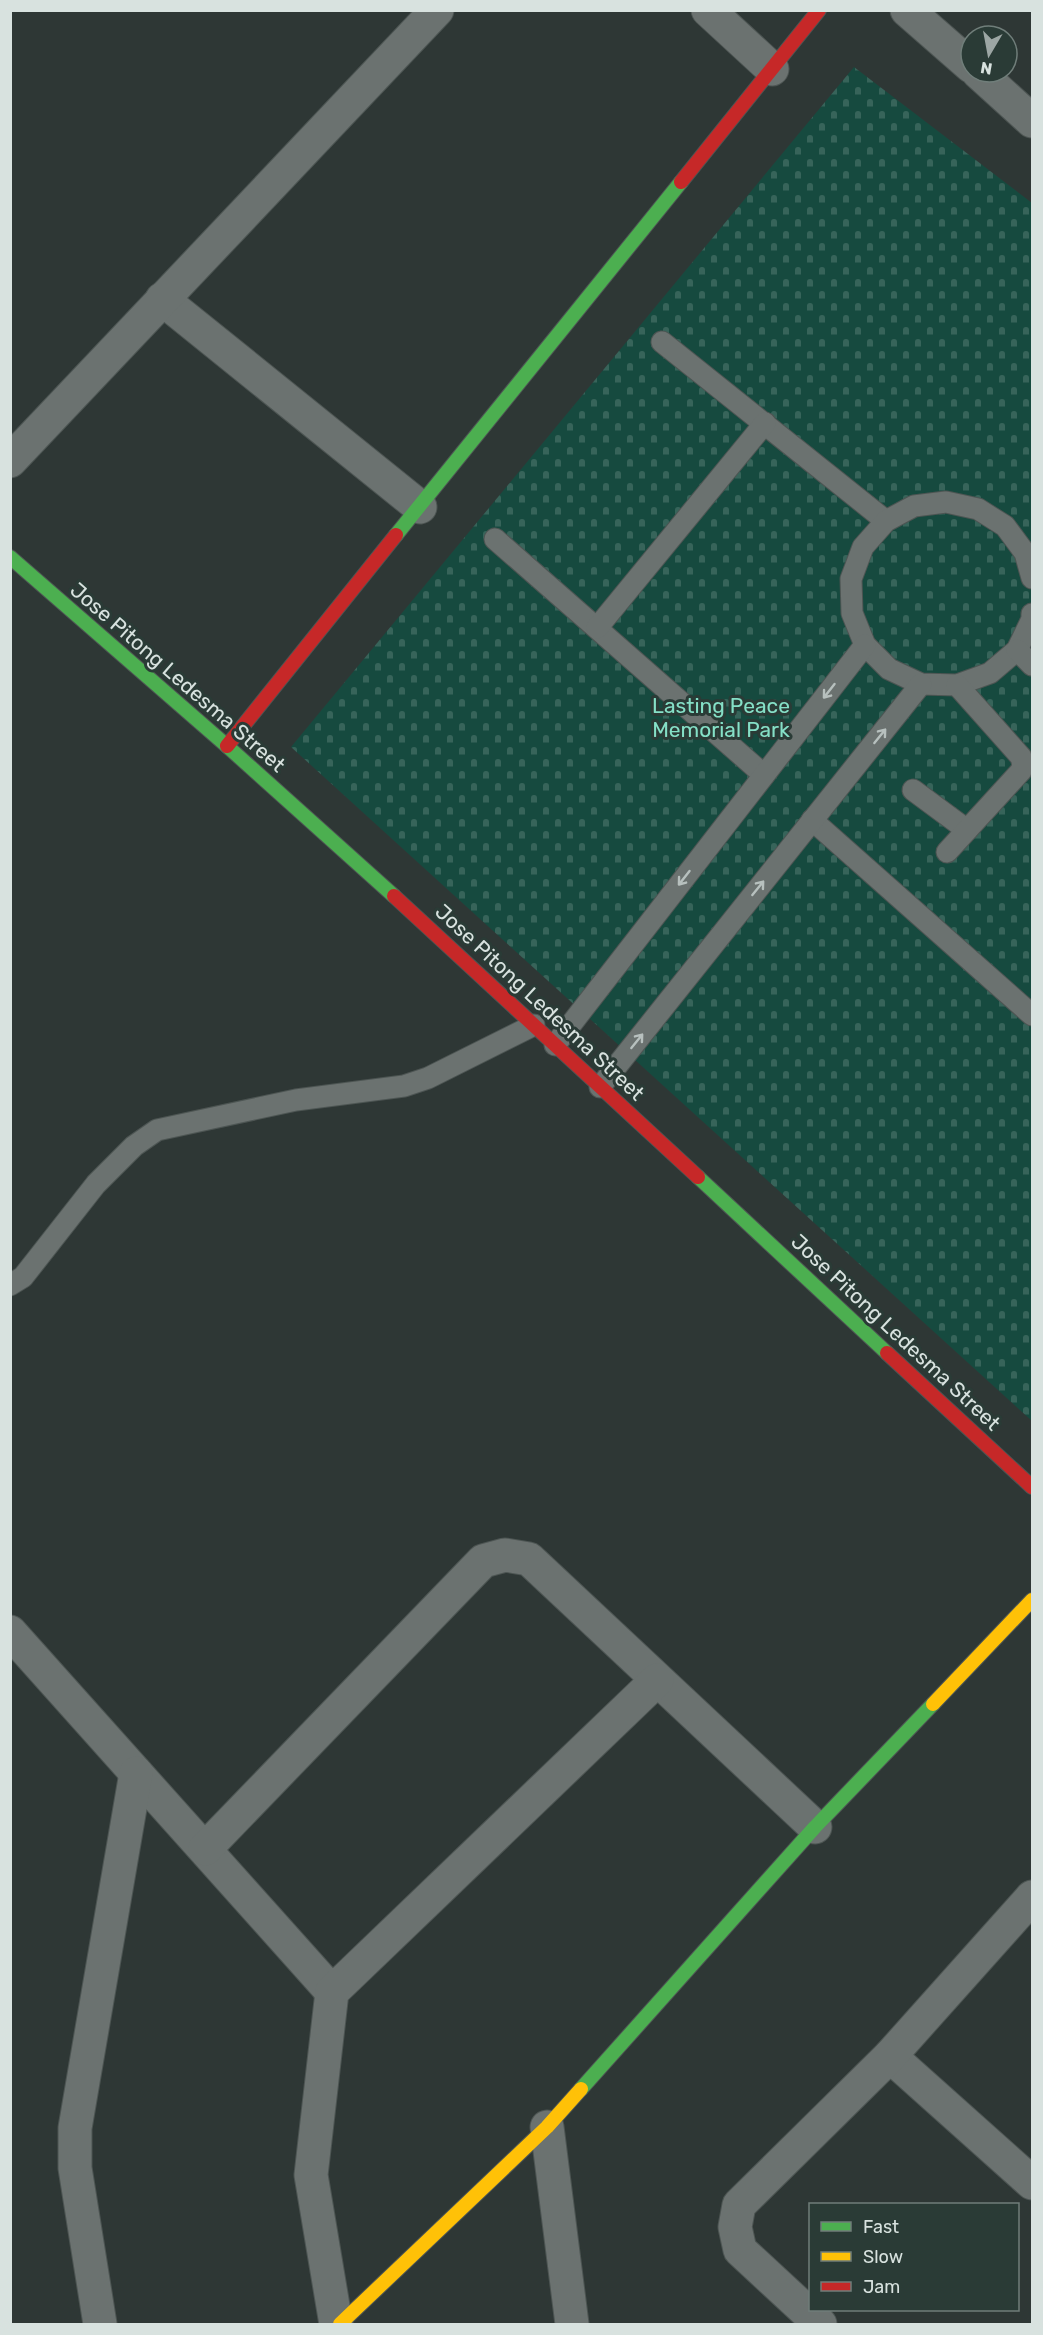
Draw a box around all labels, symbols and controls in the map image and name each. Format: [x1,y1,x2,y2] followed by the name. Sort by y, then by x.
[959,24,1019,84] north arrow
[979,58,994,79] text: N
[65,577,291,777] street label: Jose Pitong Ledesma Street
[823,682,836,698] one-way arrow
[652,693,790,742] park label: Lasting Peace Memorial Park
[873,728,886,744] one-way arrow
[677,870,690,886] one-way arrow
[752,881,765,897] one-way arrow
[430,899,650,1105] street label: Jose Pitong Ledesma Street
[630,1033,643,1049] one-way arrow
[786,1229,1006,1435] street label: Jose Pitong Ledesma Street
[809,2203,1019,2311] legend
[863,2216,899,2238] text: Fast
[863,2246,903,2268] text: Slow
[863,2276,900,2298] text: Jam

